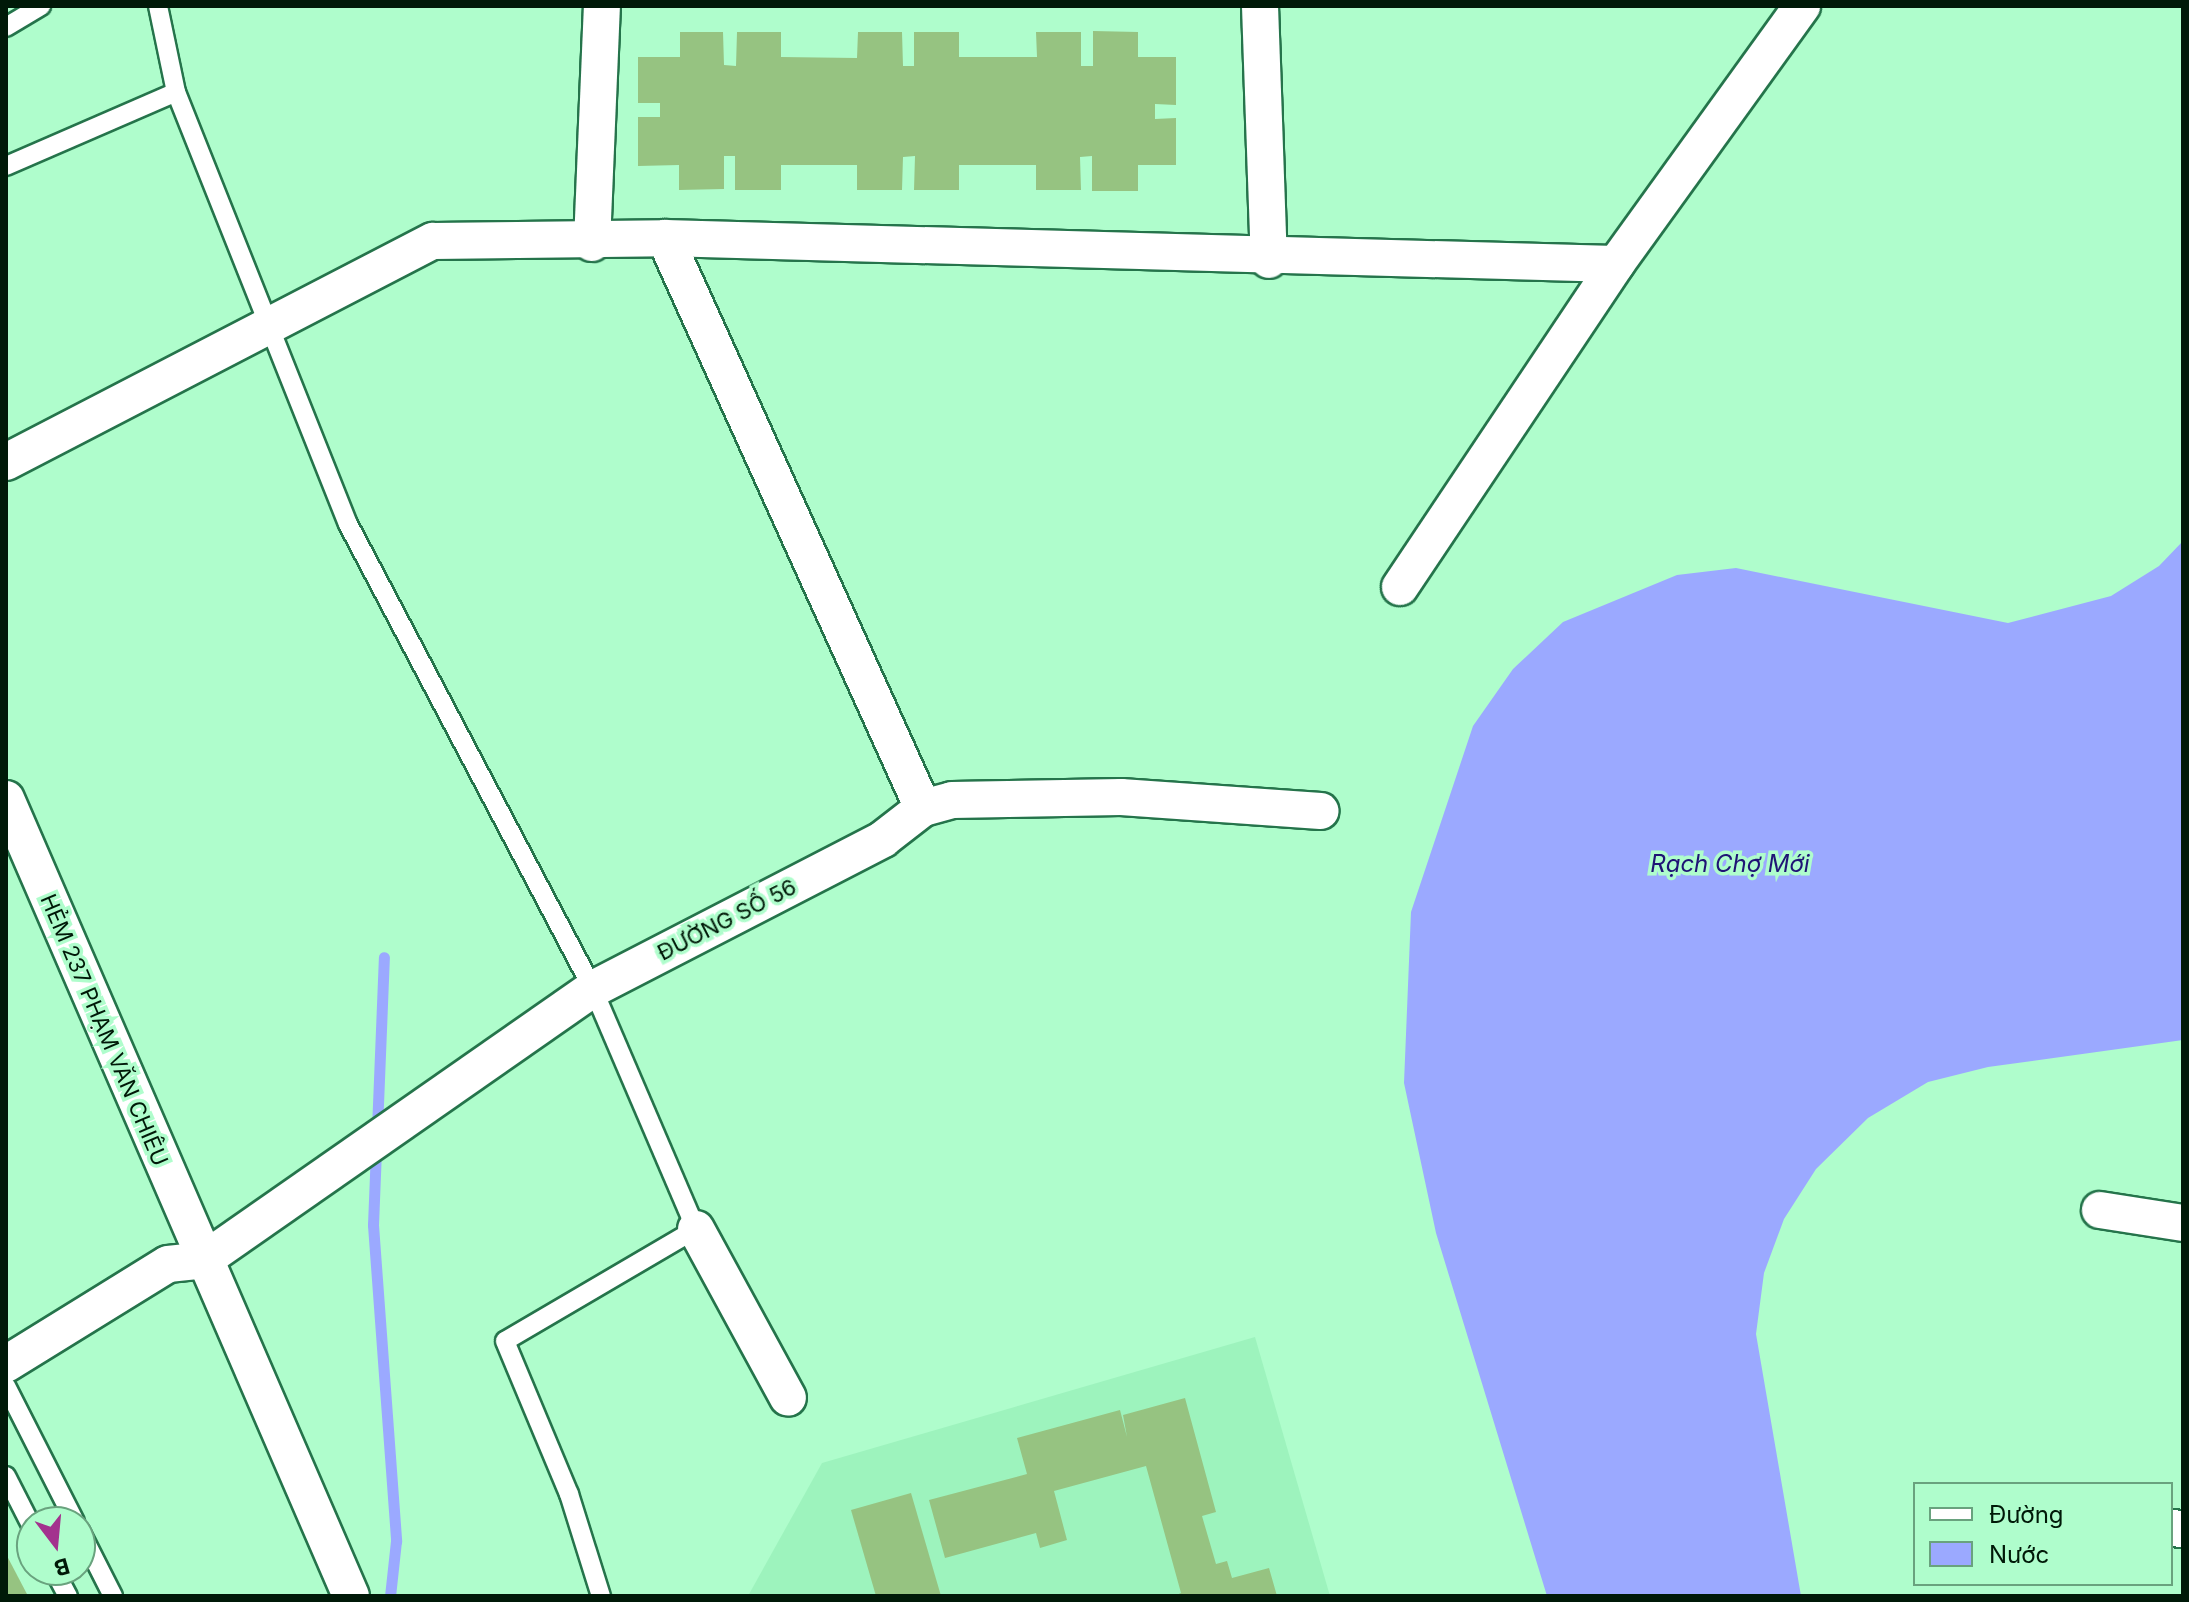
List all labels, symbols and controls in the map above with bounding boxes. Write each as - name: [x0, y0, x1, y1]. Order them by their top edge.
- water label: Rạch Chợ Mới: [1650, 850, 1810, 878]
- street label: ĐƯỜNG SỐ 56: [653, 874, 801, 966]
- street label: HẺM 237 PHẠM VĂN CHIÊU: [35, 890, 173, 1170]
- legend: [1913, 1482, 2173, 1586]
- text: Đường: [1989, 1500, 2064, 1529]
- north arrow: [16, 1506, 96, 1586]
- text: Nước: [1989, 1540, 2049, 1569]
- text: B: [51, 1553, 73, 1582]

